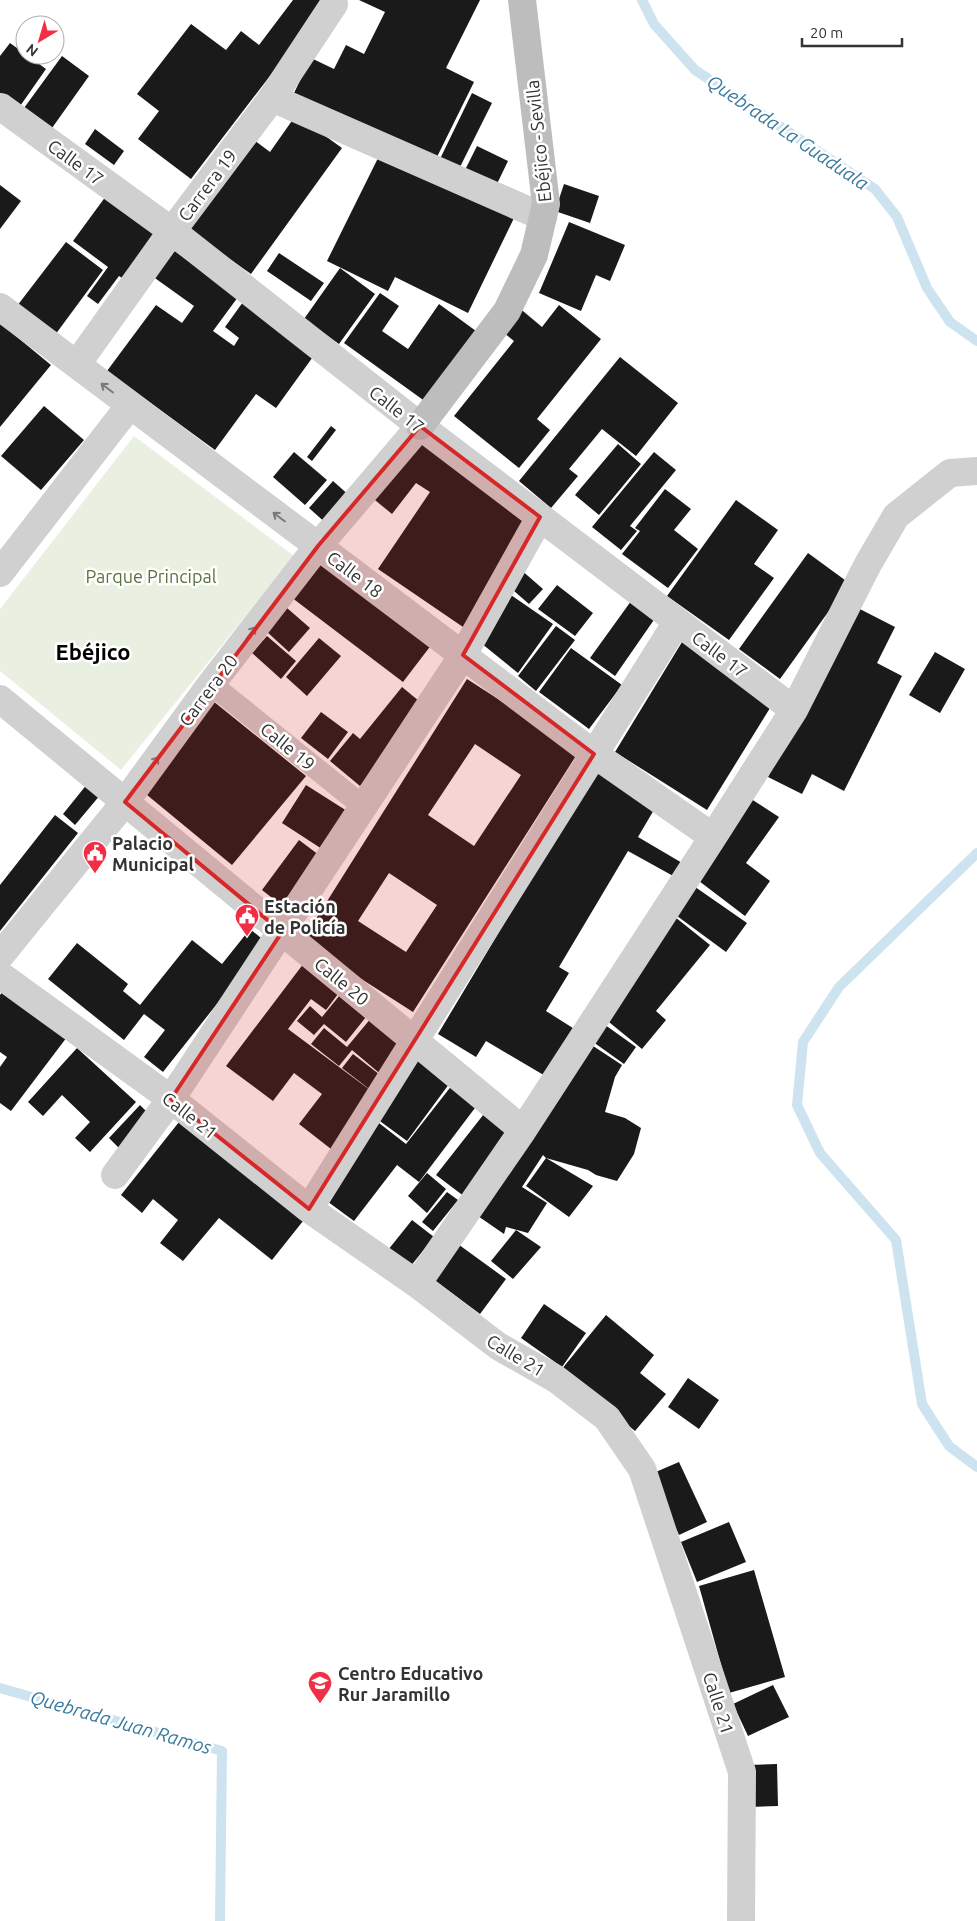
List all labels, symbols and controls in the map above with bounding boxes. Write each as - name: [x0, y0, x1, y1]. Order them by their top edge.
- north arrow: [15, 15, 65, 65]
- scale bar: [802, 15, 902, 47]
- text: 20 m: [810, 24, 843, 41]
- text: N: [23, 41, 41, 60]
- water label: Quebrada La Guaduala: [703, 70, 873, 194]
- street label: Ebéjico - Sevilla: [522, 79, 554, 203]
- street label: Calle 17: [44, 135, 108, 189]
- street label: Carrera 19: [174, 145, 240, 225]
- street label: Calle 17: [366, 381, 428, 437]
- one-way arrow: [101, 382, 114, 393]
- one-way arrow: [272, 512, 286, 522]
- street label: Calle 18: [323, 547, 387, 601]
- park label: Parque Principal: [85, 566, 217, 586]
- one-way arrow: [246, 627, 257, 640]
- street label: Calle 17: [688, 627, 752, 681]
- district label: Ebéjico: [56, 639, 130, 664]
- street label: Carrera 20: [175, 650, 241, 730]
- street label: Calle 19: [257, 718, 319, 774]
- one-way arrow: [148, 757, 159, 770]
- place label: Palacio Municipal: [112, 833, 194, 874]
- public building icon: Palacio Municipal: [82, 840, 108, 874]
- place label: Estación de Policía: [264, 896, 345, 937]
- public building icon: Estación de Policía: [234, 903, 260, 937]
- street label: Calle 20: [311, 953, 373, 1009]
- street label: Calle 21: [159, 1087, 221, 1143]
- street label: Calle 21: [483, 1330, 549, 1380]
- place label: Centro Educativo Rur Jaramillo: [338, 1663, 483, 1704]
- street label: Calle 21: [700, 1669, 738, 1737]
- school or university icon: Centro Educativo Rur Jaramillo: [307, 1670, 333, 1704]
- water label: Quebrada Juan Ramos: [28, 1686, 214, 1758]

